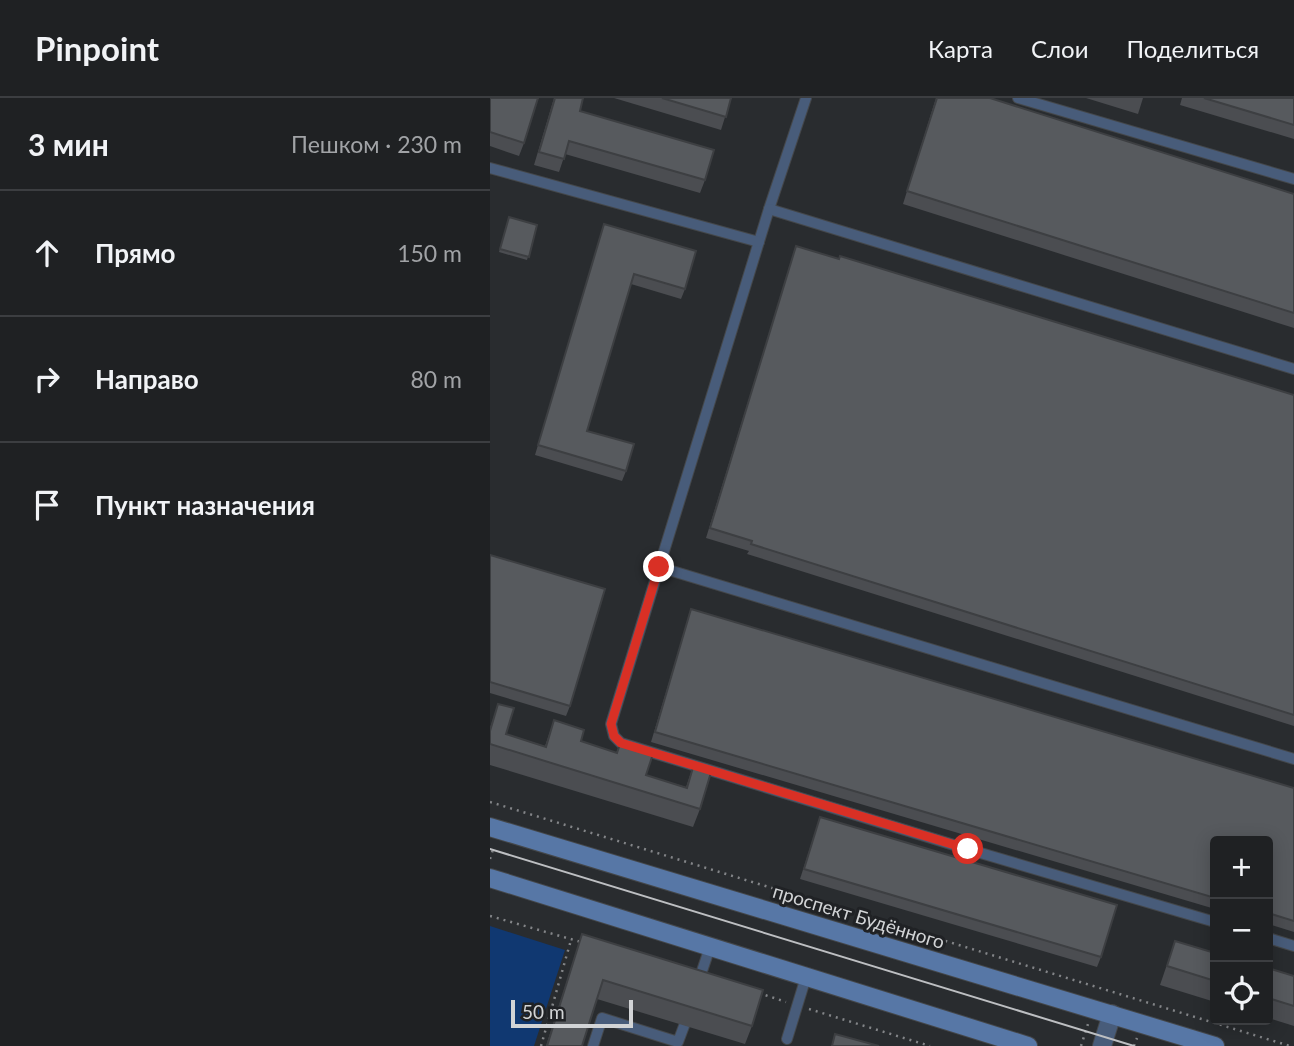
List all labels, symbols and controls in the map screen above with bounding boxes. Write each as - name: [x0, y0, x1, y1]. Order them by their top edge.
- text: Pinpoint: [35, 28, 159, 68]
- text: Карта: [928, 34, 993, 63]
- text: Слои: [1031, 34, 1088, 63]
- text: Поделиться: [1126, 34, 1259, 63]
- text: 3 мин: [28, 126, 109, 162]
- text: Пешком · 230 m: [291, 130, 462, 158]
- icon: ahead: [28, 234, 66, 272]
- text: Прямо: [95, 237, 176, 269]
- text: 150 m: [397, 239, 462, 267]
- icon: right: [28, 360, 66, 398]
- text: Направо: [95, 363, 199, 395]
- text: 80 m: [411, 365, 462, 393]
- icon: arrive: [28, 486, 66, 524]
- text: Пункт назначения: [95, 489, 315, 521]
- route end: [643, 551, 674, 582]
- route start: [952, 833, 983, 864]
- map controls: [1210, 836, 1273, 1025]
- button: +: [1210, 836, 1273, 899]
- street label: проспект Будённого: [770, 879, 948, 953]
- button: −: [1210, 899, 1273, 962]
- button: locate: [1210, 962, 1273, 1025]
- scale bar: [511, 997, 634, 1029]
- text: 50 m: [522, 1000, 565, 1023]

